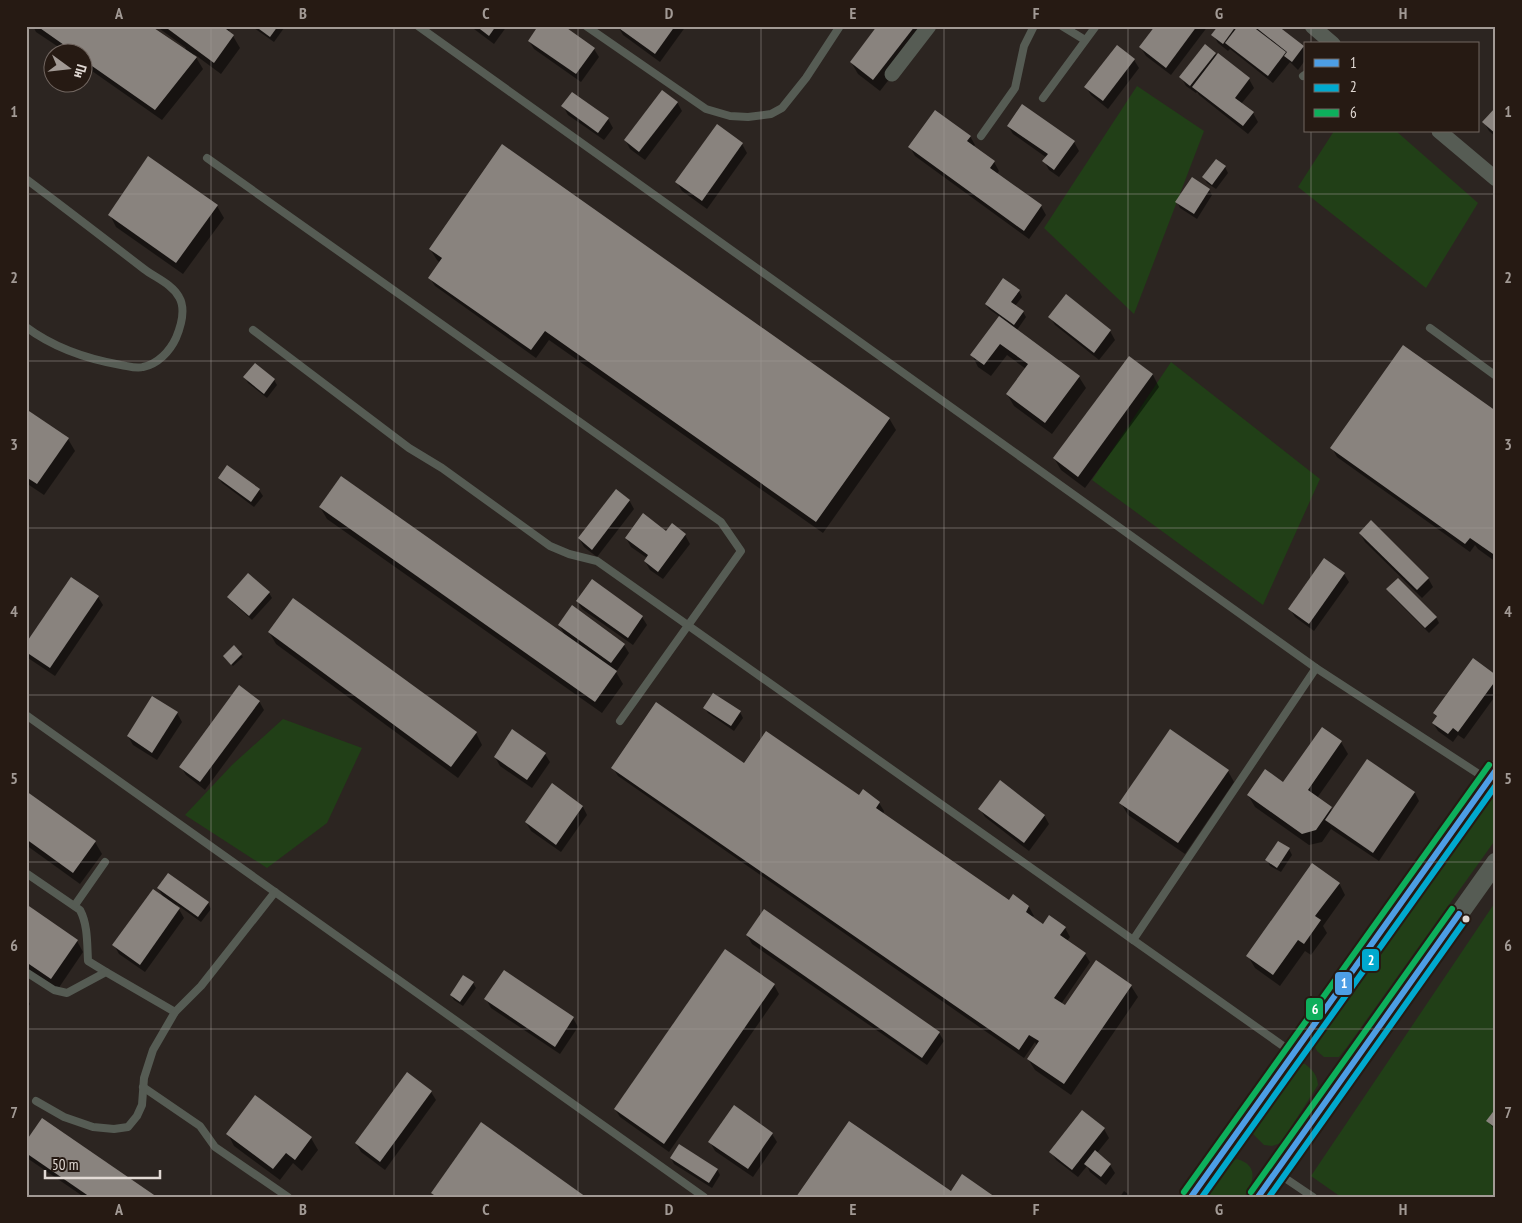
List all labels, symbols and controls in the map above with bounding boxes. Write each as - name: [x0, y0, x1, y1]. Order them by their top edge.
- text: A: [114, 3, 124, 23]
- text: B: [299, 3, 307, 23]
- text: C: [482, 3, 490, 23]
- text: D: [665, 3, 674, 23]
- text: E: [850, 3, 857, 23]
- text: F: [1033, 3, 1040, 23]
- text: G: [1215, 3, 1223, 23]
- text: H: [1399, 3, 1407, 23]
- north arrow: [42, 42, 92, 92]
- legend: [1304, 42, 1480, 132]
- text: 1: [1350, 53, 1357, 72]
- text: Пн: [70, 62, 91, 80]
- text: 2: [1350, 77, 1357, 96]
- text: 1: [10, 101, 18, 121]
- text: 1: [1504, 101, 1512, 121]
- text: 6: [1350, 103, 1357, 122]
- text: 2: [10, 267, 18, 287]
- text: 2: [1504, 267, 1512, 287]
- text: 3: [10, 434, 18, 454]
- text: 3: [1504, 434, 1512, 454]
- text: 4: [10, 601, 18, 621]
- text: 4: [1504, 601, 1512, 621]
- text: 5: [10, 768, 18, 788]
- text: 5: [1504, 768, 1512, 788]
- unlabelled marker: [1461, 914, 1471, 924]
- text: 6: [10, 935, 18, 955]
- text: 6: [1504, 935, 1512, 955]
- line badge: 2: [1361, 948, 1380, 972]
- text: 2: [1368, 951, 1374, 969]
- line badge: 1: [1334, 971, 1353, 996]
- text: 1: [1341, 974, 1347, 992]
- line badge: 6: [1305, 997, 1324, 1021]
- text: 6: [1312, 1000, 1319, 1018]
- text: 7: [10, 1102, 18, 1122]
- text: 7: [1504, 1102, 1512, 1122]
- scale bar: [45, 1148, 160, 1180]
- text: 50 m: [52, 1155, 78, 1174]
- text: A: [114, 1199, 124, 1219]
- text: B: [299, 1199, 307, 1219]
- text: C: [482, 1199, 490, 1219]
- text: D: [665, 1199, 674, 1219]
- text: E: [850, 1199, 857, 1219]
- text: F: [1033, 1199, 1040, 1219]
- text: G: [1215, 1199, 1223, 1219]
- text: H: [1399, 1199, 1407, 1219]

